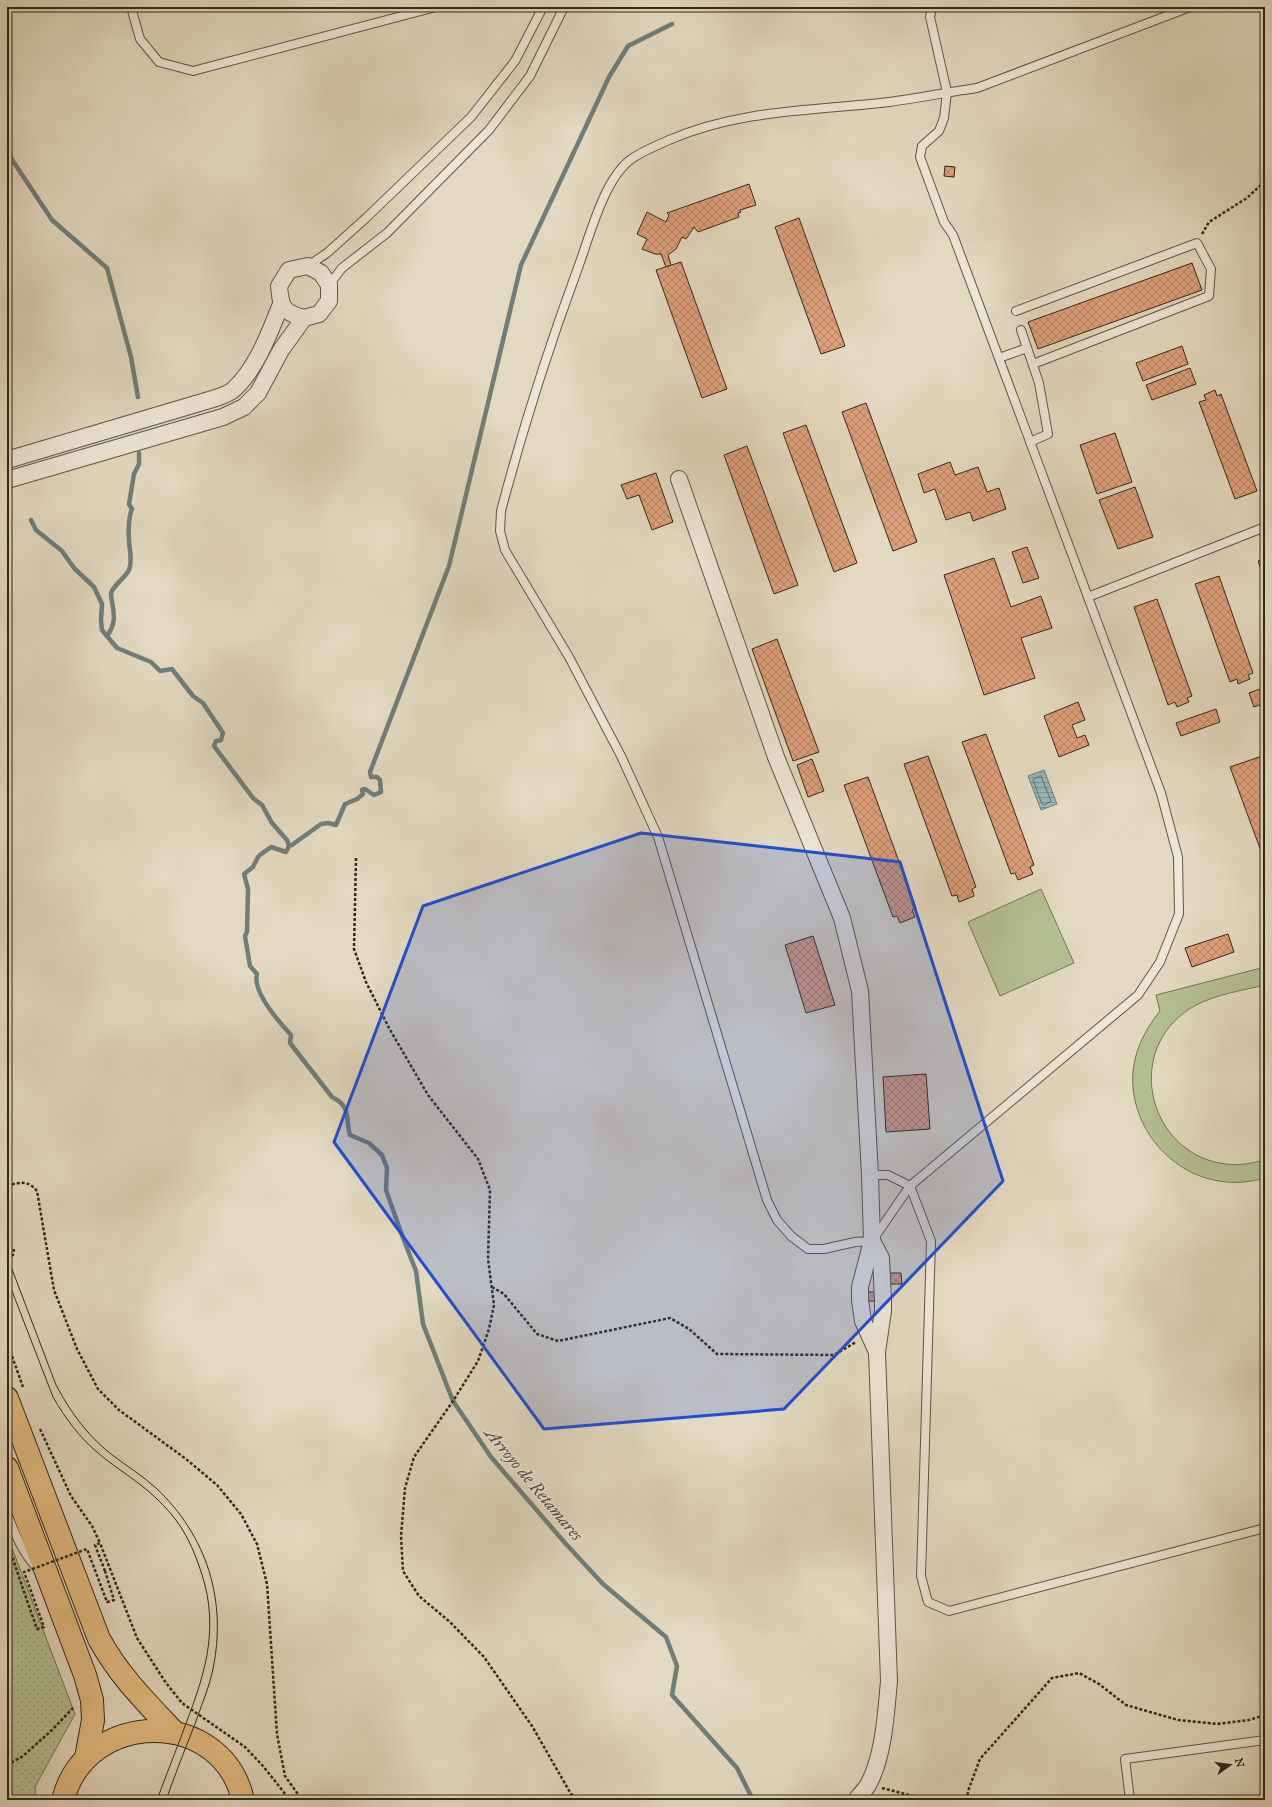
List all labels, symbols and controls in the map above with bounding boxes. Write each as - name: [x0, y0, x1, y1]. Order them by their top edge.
- water label: Arroyo de Retamares: [479, 1422, 588, 1546]
- north arrow: [1210, 1745, 1250, 1785]
- text: N: [1232, 1757, 1247, 1769]

